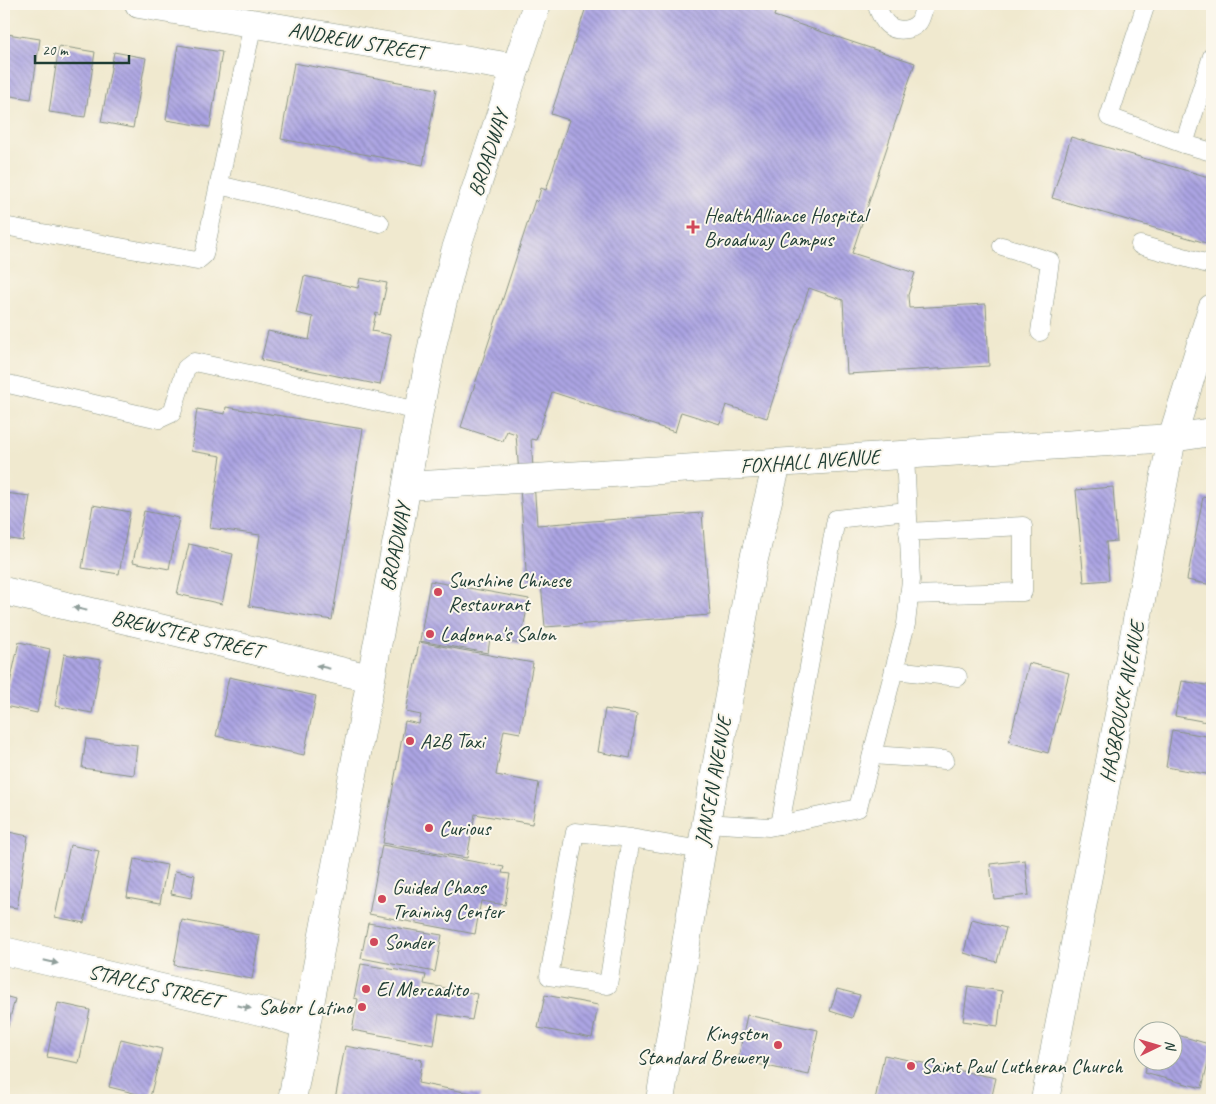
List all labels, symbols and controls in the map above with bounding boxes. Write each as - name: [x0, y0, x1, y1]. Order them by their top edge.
- street label: ANDREW STREET: [287, 16, 433, 67]
- scale bar: [35, 32, 129, 64]
- text: 20 m: [42, 41, 69, 60]
- street label: BROADWAY: [462, 103, 515, 199]
- place label: HealthAlliance Hospital Broadway Campus: [704, 202, 871, 252]
- marker: HealthAlliance Hospital Broadway Campus: [686, 220, 700, 234]
- street label: FOXHALL AVENUE: [739, 443, 883, 479]
- street label: BROADWAY: [374, 497, 417, 593]
- place label: Sunshine Chinese Restaurant: [448, 567, 572, 617]
- marker: Sunshine Chinese Restaurant: [432, 586, 444, 598]
- street label: BREWSTER STREET: [109, 604, 269, 665]
- one-way arrow: [72, 605, 87, 613]
- street label: HASBROUCK AVENUE: [1094, 617, 1151, 785]
- place label: Ladonna's Salon: [440, 621, 557, 647]
- marker: Ladonna's Salon: [424, 628, 436, 640]
- one-way arrow: [315, 663, 330, 671]
- street label: JANSEN AVENUE: [689, 712, 738, 849]
- place label: A2B Taxi: [420, 728, 487, 754]
- marker: A2B Taxi: [404, 735, 416, 747]
- place label: Curious: [439, 815, 492, 841]
- marker: Curious: [423, 822, 435, 834]
- place label: Guided Chaos Training Center: [392, 874, 506, 924]
- marker: Guided Chaos Training Center: [376, 893, 388, 905]
- place label: Sonder: [384, 929, 435, 955]
- marker: Sonder: [368, 936, 380, 948]
- one-way arrow: [44, 958, 59, 966]
- street label: STAPLES STREET: [86, 958, 229, 1015]
- place label: El Mercadito: [376, 976, 470, 1002]
- marker: El Mercadito: [360, 983, 372, 995]
- place label: Sabor Latino: [258, 994, 355, 1020]
- marker: Sabor Latino: [356, 1001, 368, 1013]
- one-way arrow: [236, 1003, 251, 1011]
- place label: Kingston Standard Brewery: [637, 1020, 770, 1070]
- north arrow: [1134, 1022, 1184, 1072]
- marker: Kingston Standard Brewery: [772, 1039, 784, 1051]
- text: N: [1162, 1040, 1180, 1052]
- place label: Saint Paul Lutheran Church: [921, 1053, 1124, 1079]
- marker: Saint Paul Lutheran Church: [905, 1060, 917, 1072]

